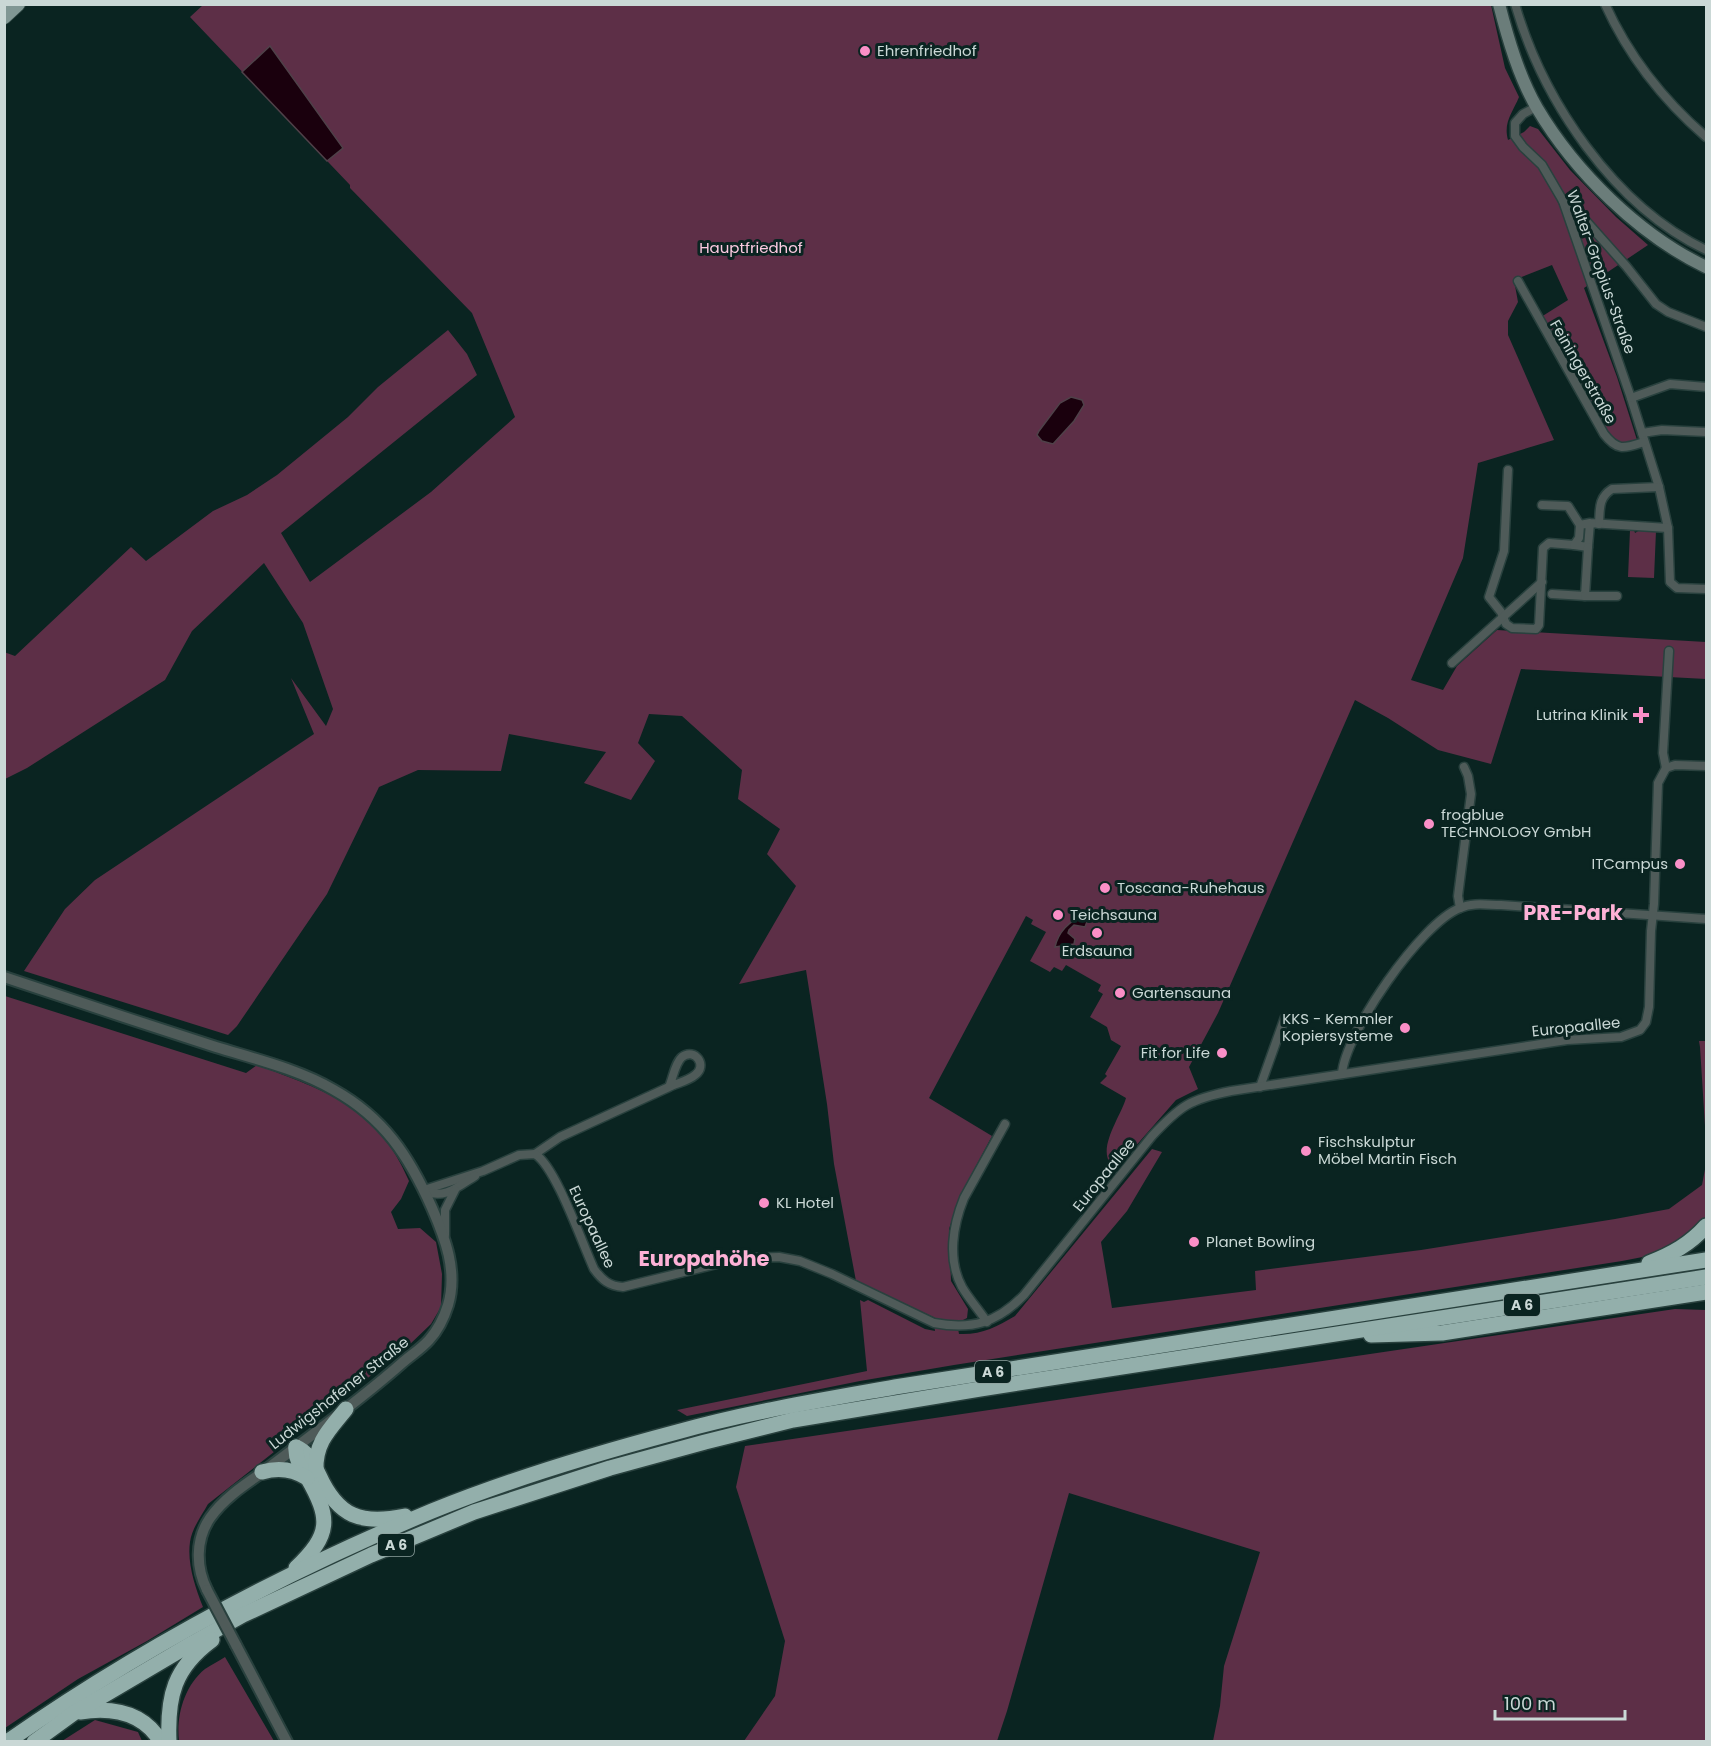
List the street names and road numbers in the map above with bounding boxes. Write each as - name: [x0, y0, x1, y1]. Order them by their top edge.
- street label: Walter-Gropius-Straße: [1562, 187, 1641, 357]
- street label: Feiningerstraße: [1545, 316, 1622, 428]
- street label: Europaallee: [1531, 1011, 1621, 1042]
- street label: Europaallee: [1067, 1134, 1140, 1216]
- street label: Europaallee: [564, 1182, 621, 1272]
- road number: A 6: [1504, 1294, 1540, 1316]
- street label: Ludwigshafener Straße: [264, 1331, 413, 1454]
- road number: A 6: [975, 1361, 1011, 1383]
- road number: A 6: [378, 1534, 414, 1556]

